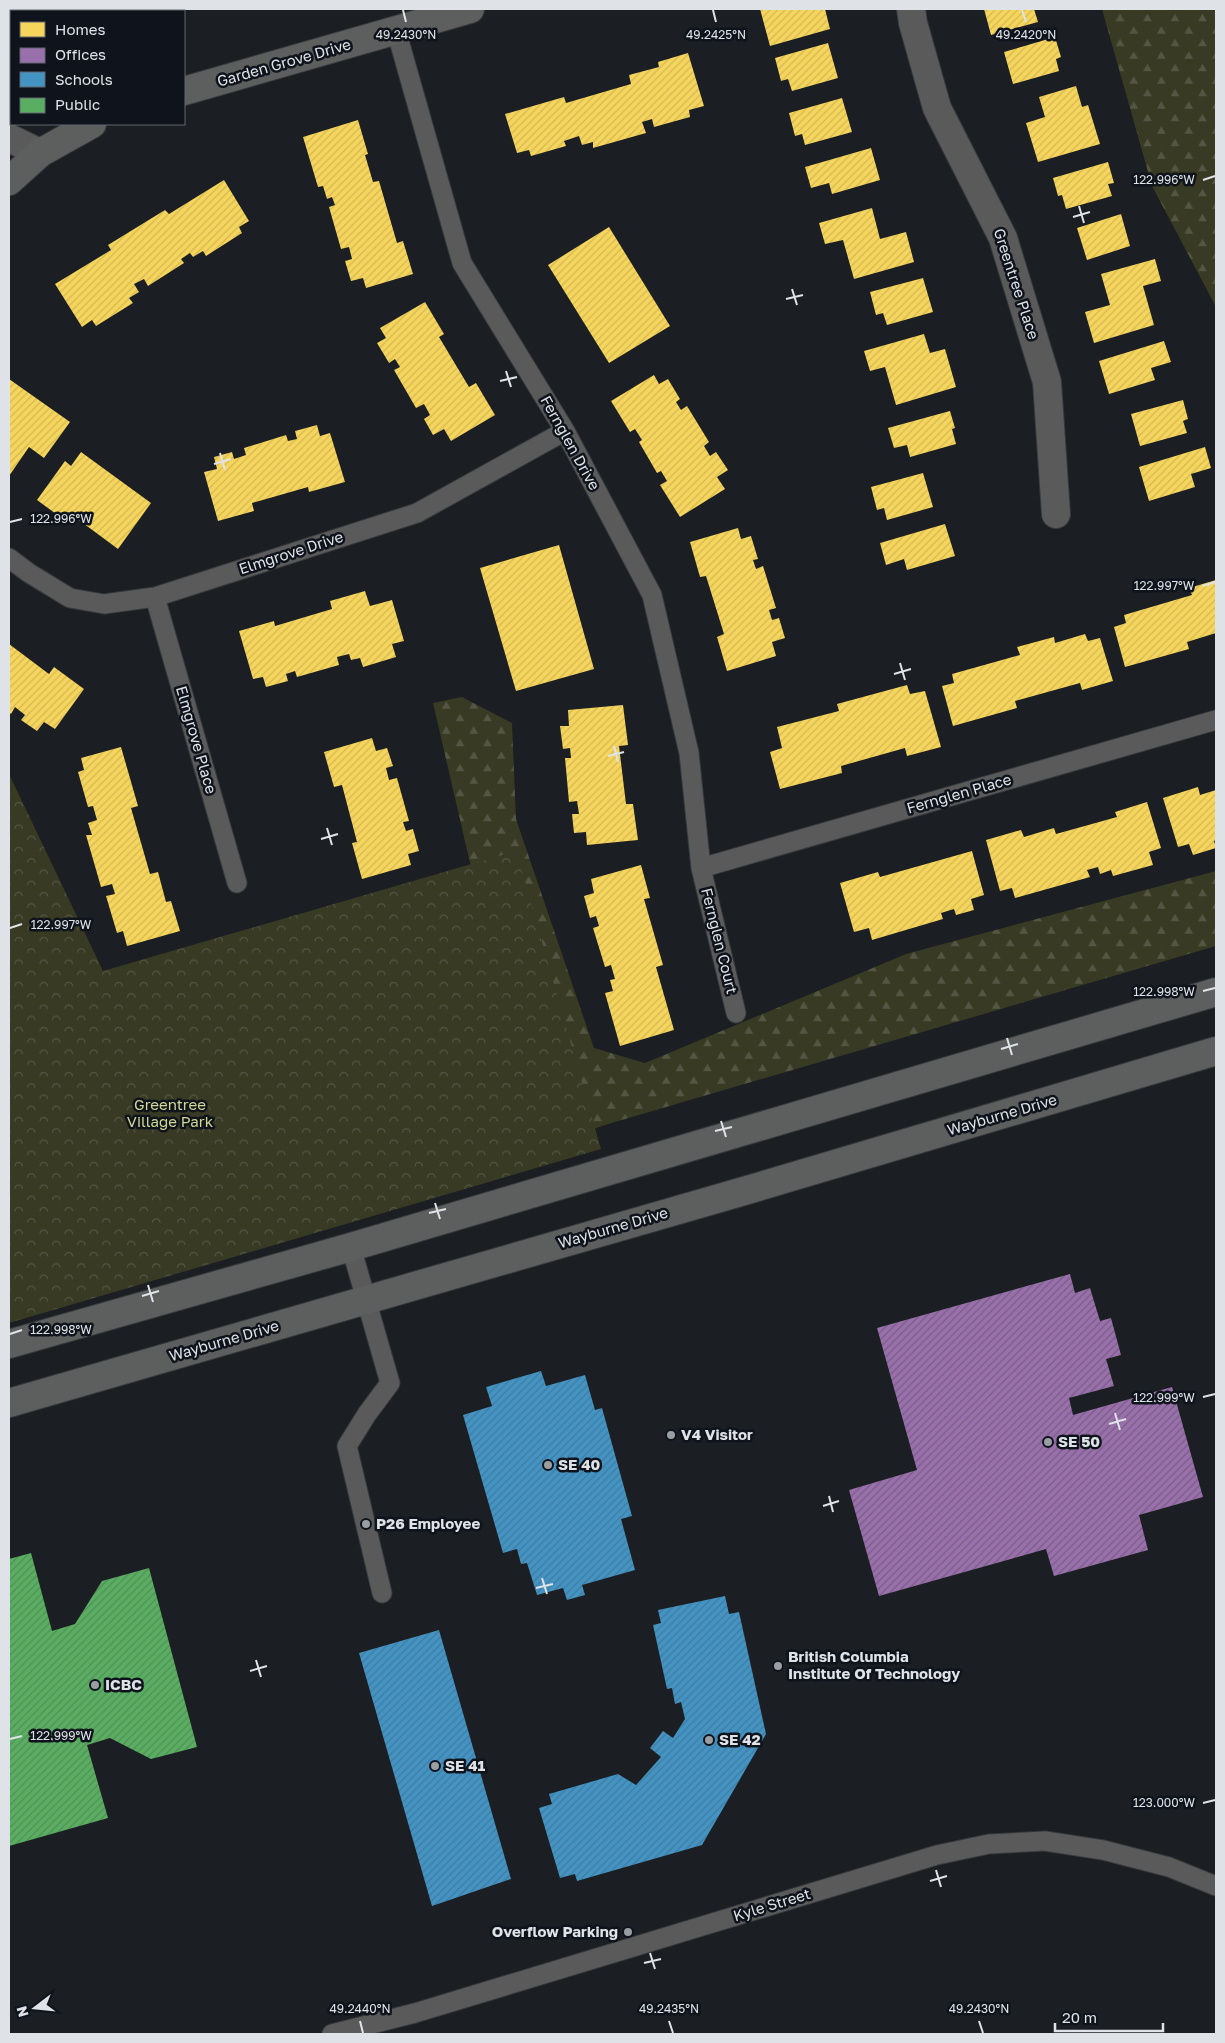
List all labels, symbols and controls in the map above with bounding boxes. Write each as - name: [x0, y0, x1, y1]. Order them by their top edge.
- legend: [10, 10, 185, 125]
- text: Homes: [55, 20, 105, 38]
- text: 49.2430°N: [376, 27, 436, 42]
- text: 49.2425°N: [686, 27, 746, 42]
- text: 49.2420°N: [996, 27, 1056, 42]
- street label: Garden Grove Drive: [215, 34, 353, 90]
- text: Offices: [55, 45, 106, 63]
- text: Schools: [55, 70, 113, 88]
- text: Public: [55, 95, 100, 113]
- text: 122.996°W: [1133, 172, 1195, 187]
- street label: Greentree Place: [991, 226, 1043, 342]
- street label: Fernglen Drive: [537, 392, 604, 493]
- text: 122.996°W: [30, 511, 92, 526]
- street label: Elmgrove Drive: [236, 527, 345, 577]
- text: 122.997°W: [1134, 578, 1195, 593]
- street label: Elmgrove Place: [173, 684, 221, 796]
- street label: Fernglen Place: [904, 769, 1013, 817]
- street label: Fernglen Court: [698, 886, 742, 996]
- text: 122.997°W: [31, 917, 92, 932]
- text: 122.998°W: [1133, 984, 1195, 999]
- street label: Wayburne Drive: [945, 1090, 1059, 1138]
- park label: Greentree Village Park: [127, 1095, 214, 1130]
- street label: Wayburne Drive: [556, 1203, 670, 1251]
- street label: Wayburne Drive: [167, 1316, 281, 1364]
- text: 122.998°W: [30, 1322, 92, 1337]
- text: 122.999°W: [1133, 1390, 1195, 1405]
- place label: V4 Visitor: [681, 1425, 753, 1443]
- marker: V4 Visitor: [665, 1429, 677, 1441]
- place label: SE 50: [1058, 1432, 1100, 1450]
- marker: SE 50: [1042, 1436, 1054, 1448]
- place label: SE 40: [558, 1455, 601, 1473]
- marker: SE 40: [542, 1459, 554, 1471]
- place label: P26 Employee: [376, 1514, 480, 1532]
- marker: P26 Employee: [360, 1518, 372, 1530]
- place label: British Columbia Institute Of Technology: [788, 1647, 960, 1682]
- marker: British Columbia Institute Of Technology: [772, 1660, 784, 1672]
- place label: ICBC: [105, 1675, 142, 1693]
- marker: ICBC: [89, 1679, 101, 1691]
- text: 122.999°W: [30, 1728, 92, 1743]
- place label: SE 42: [719, 1730, 761, 1748]
- marker: SE 42: [703, 1734, 715, 1746]
- place label: SE 41: [445, 1756, 486, 1774]
- marker: SE 41: [429, 1760, 441, 1772]
- text: 123.000°W: [1133, 1795, 1195, 1810]
- street label: Kyle Street: [731, 1884, 812, 1924]
- place label: Overflow Parking: [492, 1922, 618, 1940]
- marker: Overflow Parking: [622, 1926, 634, 1938]
- north arrow: [10, 1983, 60, 2033]
- scale bar: [1055, 2000, 1162, 2032]
- text: 49.2440°N: [329, 2001, 391, 2016]
- text: 49.2435°N: [639, 2001, 699, 2016]
- text: 49.2430°N: [949, 2001, 1009, 2016]
- text: N: [12, 2004, 32, 2019]
- text: 20 m: [1062, 2008, 1097, 2026]

